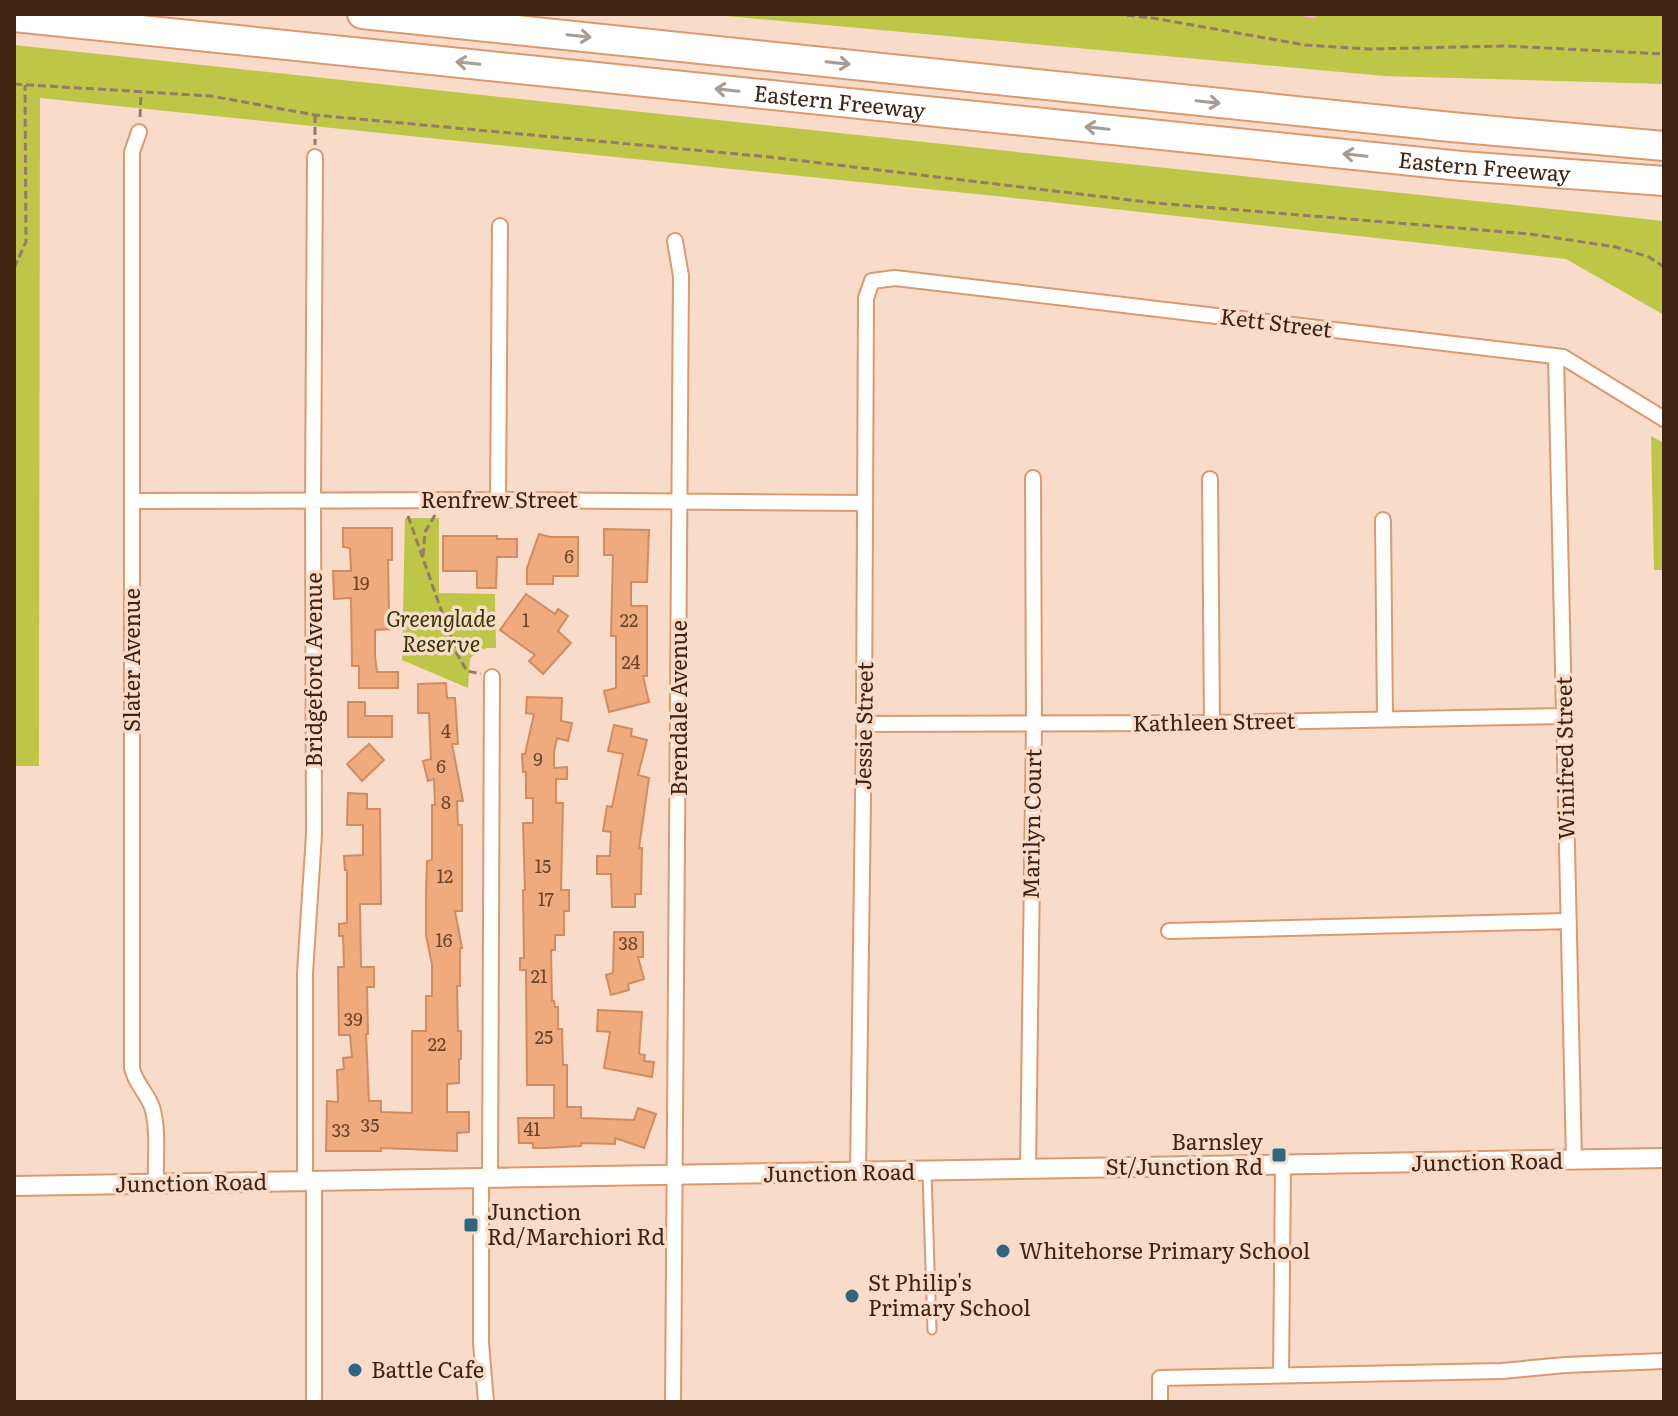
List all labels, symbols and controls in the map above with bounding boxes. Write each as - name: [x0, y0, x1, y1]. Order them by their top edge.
- one-way arrow: [565, 29, 592, 44]
- one-way arrow: [455, 56, 482, 71]
- one-way arrow: [824, 56, 851, 71]
- street label: Eastern Freeway: [752, 75, 928, 126]
- one-way arrow: [714, 82, 741, 97]
- one-way arrow: [1194, 94, 1221, 109]
- one-way arrow: [1084, 120, 1111, 135]
- street label: Eastern Freeway: [1397, 142, 1572, 189]
- one-way arrow: [1342, 147, 1369, 162]
- street label: Kett Street: [1218, 298, 1334, 345]
- street label: Renfrew Street: [420, 482, 578, 515]
- house number: 6: [564, 542, 574, 569]
- house number: 19: [353, 569, 369, 596]
- street label: Bridgeford Avenue: [296, 572, 329, 768]
- street label: Slater Avenue: [114, 588, 147, 732]
- park label: Greenglade Reserve: [386, 601, 496, 659]
- house number: 1: [522, 606, 530, 633]
- house number: 22: [620, 606, 638, 633]
- street label: Brendale Avenue: [661, 620, 694, 796]
- house number: 24: [621, 648, 641, 675]
- street label: Jessie Street: [845, 661, 880, 790]
- street label: Winifred Street: [1546, 676, 1581, 840]
- street label: Kathleen Street: [1132, 703, 1296, 738]
- house number: 4: [441, 717, 451, 744]
- house number: 9: [533, 745, 543, 772]
- street label: Marilyn Court: [1013, 748, 1048, 900]
- house number: 6: [436, 752, 446, 779]
- house number: 8: [441, 788, 451, 815]
- house number: 15: [535, 852, 551, 879]
- house number: 12: [437, 862, 453, 889]
- house number: 17: [538, 885, 554, 912]
- house number: 16: [436, 926, 453, 953]
- house number: 38: [618, 929, 638, 956]
- house number: 21: [531, 962, 547, 989]
- house number: 39: [343, 1005, 363, 1032]
- house number: 25: [535, 1023, 553, 1050]
- house number: 22: [428, 1030, 446, 1057]
- house number: 35: [361, 1111, 379, 1138]
- house number: 41: [523, 1115, 541, 1142]
- house number: 33: [332, 1116, 350, 1143]
- place label: Barnsley St/Junction Rd: [1106, 1124, 1263, 1182]
- street label: Junction Road: [1411, 1143, 1563, 1178]
- marker: Barnsley St/Junction Rd: [1270, 1146, 1288, 1164]
- street label: Junction Road: [763, 1154, 915, 1189]
- street label: Junction Road: [115, 1164, 267, 1199]
- place label: Junction Rd/Marchiori Rd: [487, 1194, 665, 1252]
- marker: Junction Rd/Marchiori Rd: [462, 1216, 480, 1234]
- place label: Whitehorse Primary School: [1019, 1233, 1310, 1266]
- marker: Whitehorse Primary School: [994, 1242, 1012, 1260]
- place label: St Philip's Primary School: [868, 1265, 1031, 1323]
- marker: St Philip's Primary School: [843, 1287, 861, 1305]
- place label: Battle Cafe: [371, 1352, 484, 1385]
- marker: Battle Cafe: [346, 1361, 364, 1379]

